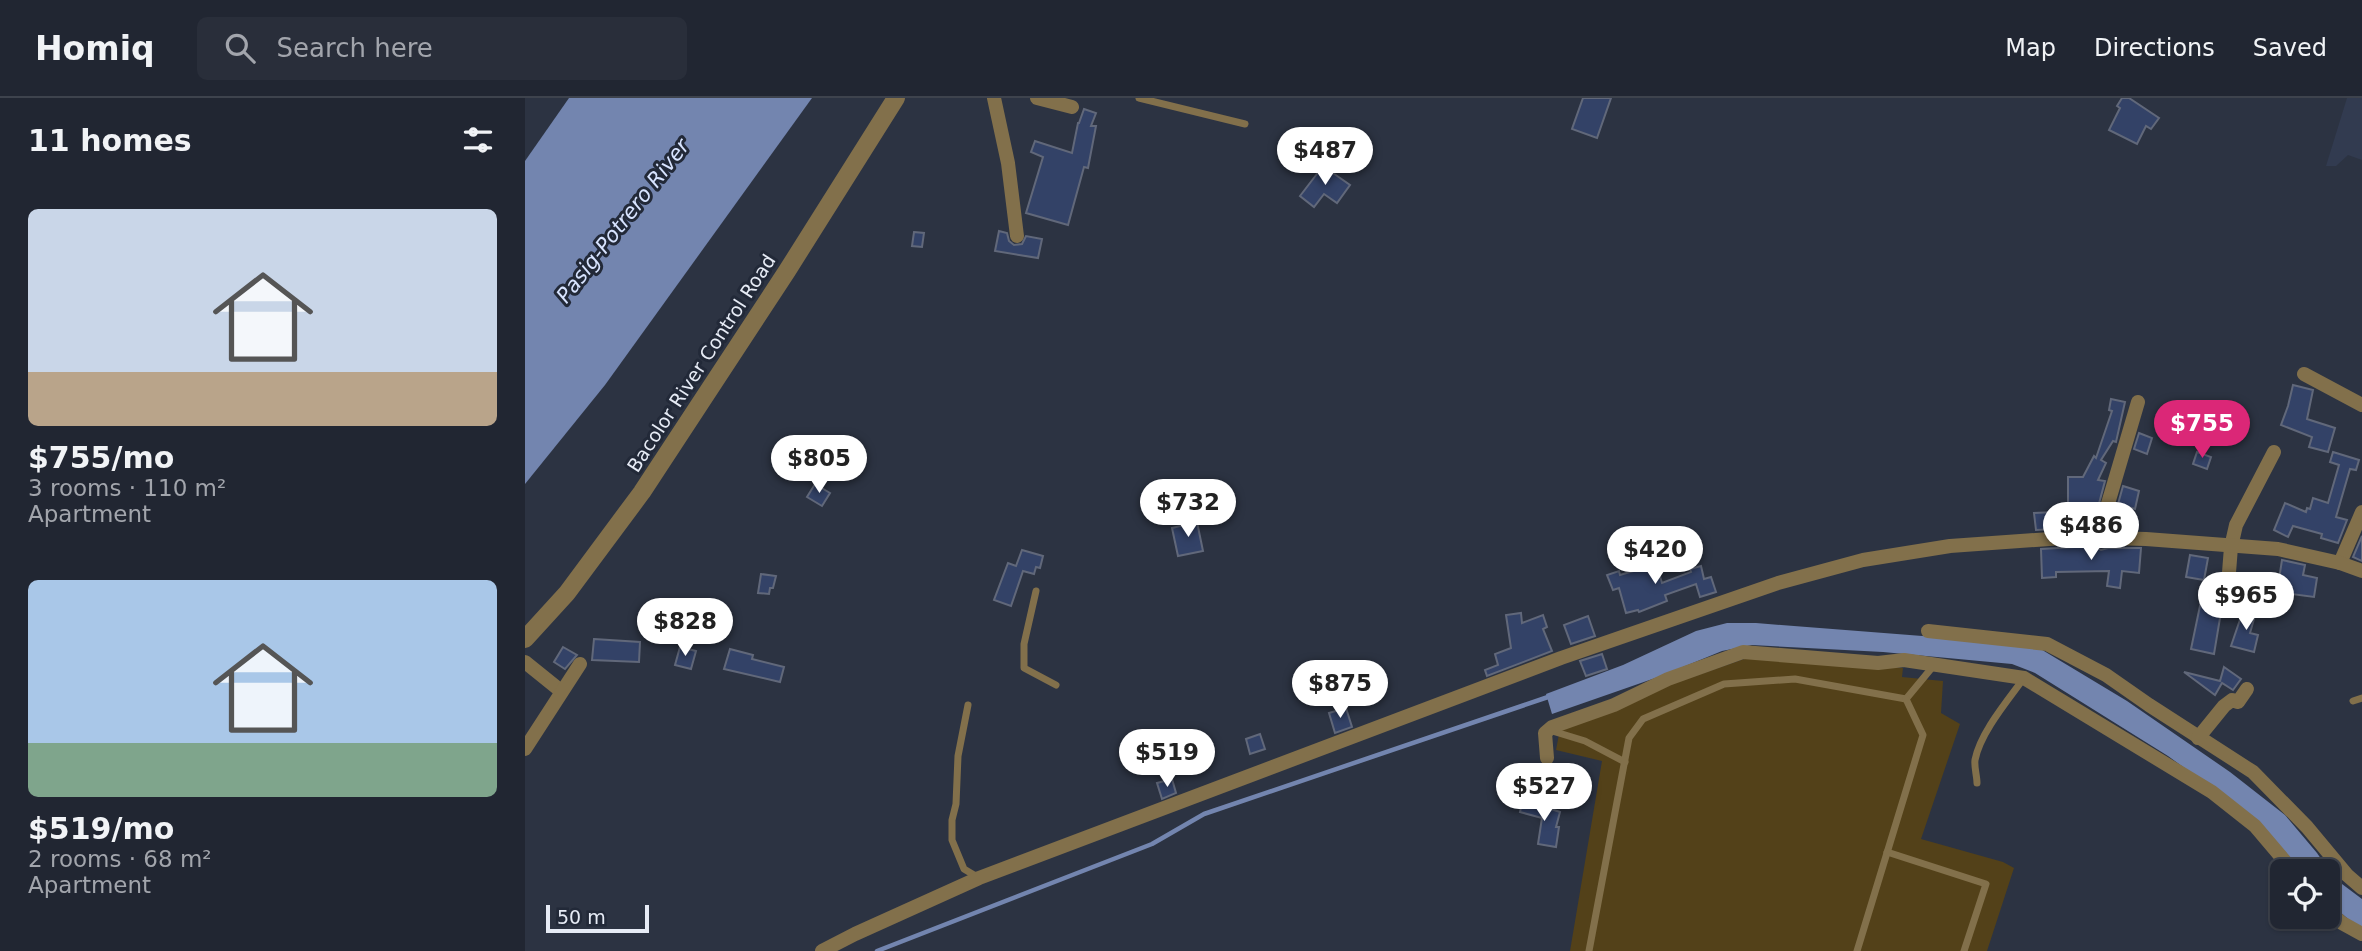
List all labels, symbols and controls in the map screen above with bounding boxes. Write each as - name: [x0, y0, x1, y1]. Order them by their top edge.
- search box: [197, 17, 687, 80]
- text: Homiq: [35, 29, 155, 68]
- icon: search: [221, 29, 259, 67]
- text: Search here: [277, 33, 433, 63]
- text: Map: [2005, 34, 2056, 62]
- text: Directions: [2094, 34, 2215, 62]
- text: Saved: [2253, 34, 2327, 62]
- icon: filters: [459, 121, 497, 159]
- text: 11 homes: [28, 123, 192, 158]
- pin: $487: [1284, 127, 1366, 187]
- water label: Pasig-Potrero River: [552, 133, 695, 308]
- text: $487: [1293, 137, 1357, 163]
- street label: Bacolor River Control Road: [622, 250, 780, 476]
- icon: home: [200, 254, 326, 380]
- pin: $755: [2161, 400, 2243, 460]
- text: $755: [2170, 410, 2234, 436]
- pin: $805: [778, 436, 860, 495]
- text: $755/mo: [28, 440, 174, 475]
- text: $805: [787, 445, 851, 471]
- text: 3 rooms · 110 m²: [28, 475, 226, 501]
- pin: $732: [1147, 480, 1229, 539]
- text: $732: [1156, 489, 1220, 515]
- text: Apartment: [28, 501, 151, 527]
- pin: $486: [2050, 503, 2132, 562]
- text: $486: [2059, 512, 2123, 538]
- pin: $420: [1614, 526, 1696, 586]
- text: $420: [1623, 536, 1687, 562]
- pin: $965: [2205, 573, 2287, 632]
- text: $965: [2214, 582, 2278, 608]
- pin: $828: [644, 598, 726, 658]
- text: $828: [653, 608, 717, 634]
- icon: home: [200, 625, 326, 751]
- pin: $875: [1299, 660, 1381, 720]
- text: $875: [1308, 670, 1372, 696]
- pin: $519: [1126, 730, 1208, 789]
- text: $519: [1135, 739, 1199, 765]
- pin: $527: [1503, 764, 1585, 823]
- text: $527: [1512, 773, 1576, 799]
- text: $519/mo: [28, 811, 174, 846]
- text: 2 rooms · 68 m²: [28, 846, 212, 872]
- map controls: [2270, 859, 2340, 929]
- button: locate: [2270, 859, 2340, 929]
- text: Apartment: [28, 872, 151, 898]
- scale bar: [546, 902, 649, 934]
- text: 50 m: [557, 906, 606, 928]

